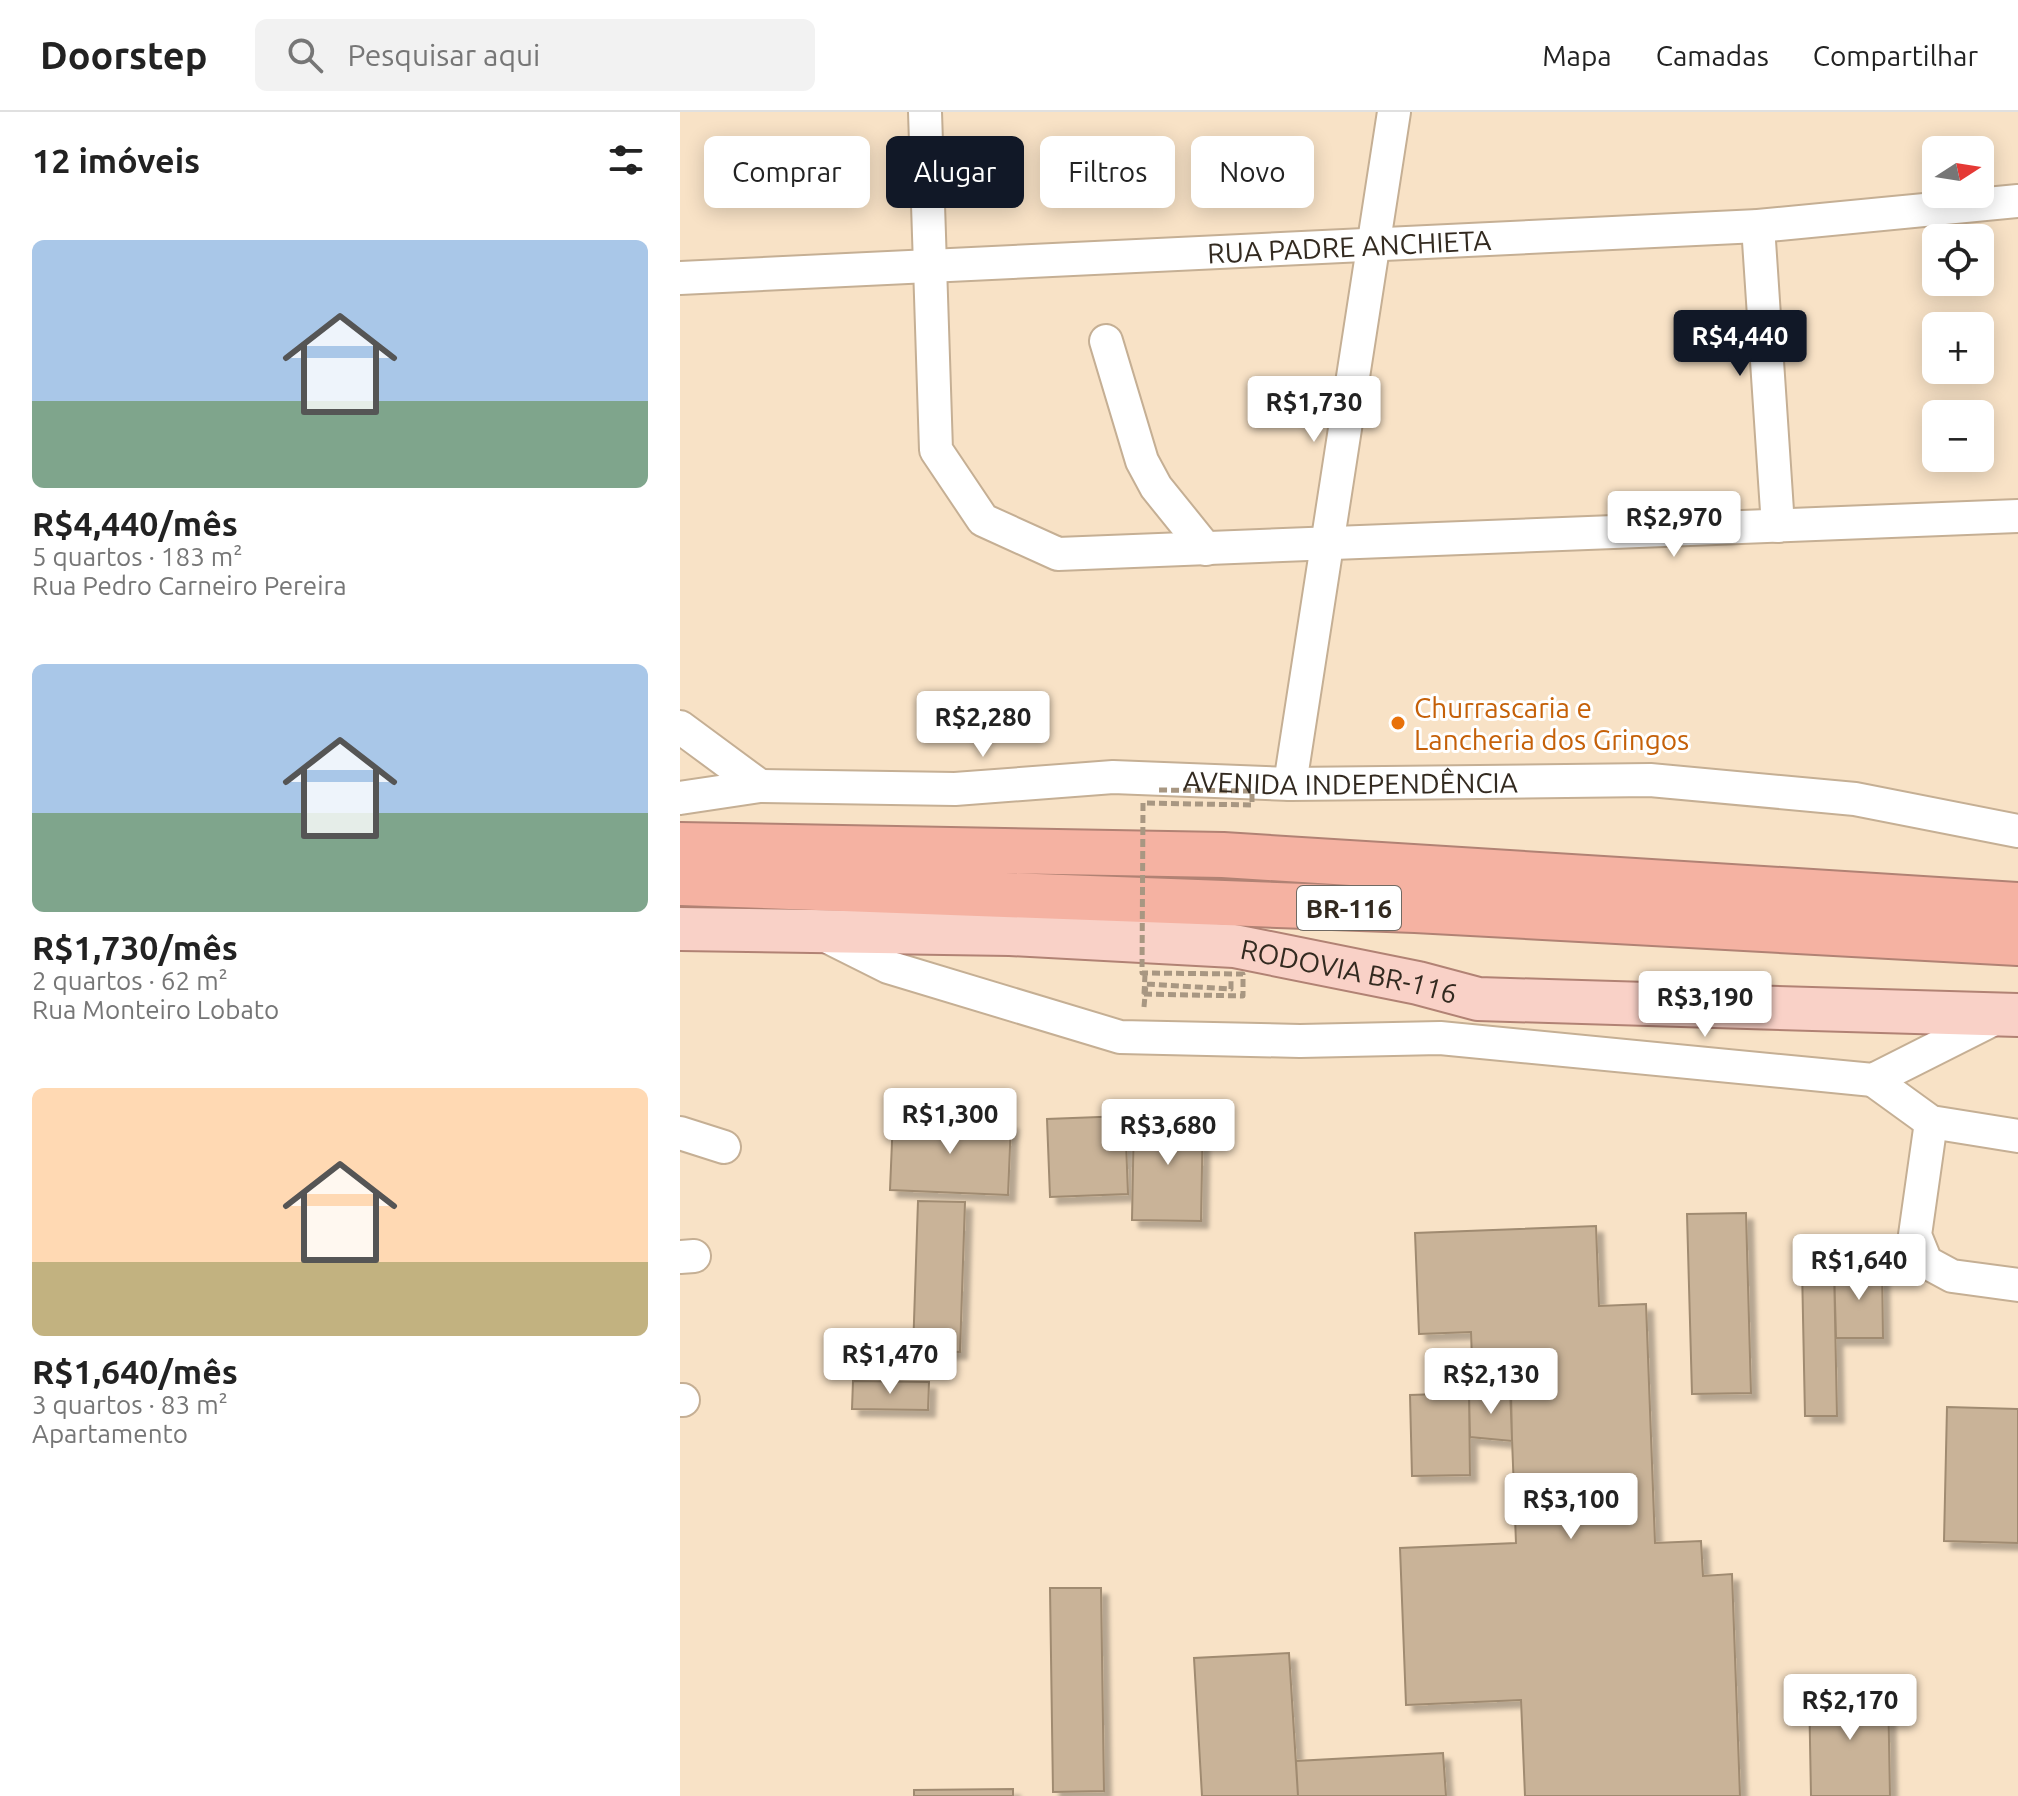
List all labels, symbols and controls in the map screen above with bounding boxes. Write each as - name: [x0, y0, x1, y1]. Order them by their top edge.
- search box: [255, 19, 815, 91]
- icon: search: [283, 33, 327, 77]
- text: Doorstep: [40, 34, 207, 76]
- text: Pesquisar aqui: [347, 38, 540, 72]
- text: Mapa: [1542, 40, 1612, 71]
- text: Camadas: [1656, 40, 1769, 71]
- text: Compartilhar: [1813, 40, 1978, 71]
- chip: Comprar: [704, 136, 870, 208]
- chip: Alugar: [886, 136, 1024, 208]
- chip: Filtros: [1040, 136, 1175, 208]
- chip: Novo: [1191, 136, 1314, 208]
- north arrow: [1922, 136, 1994, 208]
- map controls: [1922, 136, 1994, 472]
- icon: filters: [604, 138, 648, 182]
- text: 12 imóveis: [32, 141, 200, 179]
- street label: RUA PADRE ANCHIETA: [1206, 223, 1492, 268]
- button: locate: [1922, 224, 1994, 296]
- icon: home: [268, 292, 412, 436]
- pin: R$4,440: [1666, 310, 1814, 378]
- button: +: [1922, 312, 1994, 384]
- text: R$4,440: [1692, 321, 1788, 350]
- pin: R$1,730: [1240, 376, 1388, 444]
- text: R$1,730: [1266, 387, 1362, 416]
- button: −: [1922, 400, 1994, 472]
- pin: R$2,970: [1600, 491, 1748, 559]
- text: R$2,970: [1626, 502, 1722, 531]
- text: R$4,440/mês: [32, 504, 238, 542]
- text: 5 quartos · 183 m²: [32, 542, 243, 571]
- text: Rua Pedro Carneiro Pereira: [32, 571, 347, 600]
- pin: R$2,280: [909, 691, 1057, 759]
- place label: Churrascaria e Lancheria dos Gringos: [1414, 692, 1689, 755]
- text: R$2,280: [935, 702, 1031, 731]
- marker: Churrascaria e Lancheria dos Gringos: [1389, 714, 1407, 732]
- icon: home: [268, 716, 412, 860]
- street label: AVENIDA INDEPENDÊNCIA: [1183, 764, 1518, 800]
- road number: BR-116: [1297, 886, 1401, 930]
- text: R$1,730/mês: [32, 928, 238, 966]
- street label: RODOVIA BR-116: [1238, 932, 1461, 1008]
- text: 2 quartos · 62 m²: [32, 966, 228, 995]
- pin: R$3,190: [1631, 971, 1779, 1039]
- text: R$3,190: [1657, 982, 1753, 1011]
- text: Rua Monteiro Lobato: [32, 995, 279, 1024]
- pin: R$1,300: [876, 1088, 1024, 1156]
- text: R$1,300: [902, 1099, 998, 1128]
- pin: R$3,680: [1094, 1099, 1242, 1167]
- text: R$3,680: [1120, 1110, 1216, 1139]
- icon: home: [268, 1140, 412, 1284]
- pin: R$1,640: [1785, 1234, 1933, 1302]
- text: R$1,640: [1811, 1245, 1907, 1274]
- pin: R$1,470: [816, 1328, 964, 1396]
- text: R$1,470: [842, 1339, 938, 1368]
- pin: R$2,130: [1417, 1348, 1565, 1416]
- text: R$1,640/mês: [32, 1352, 238, 1390]
- text: R$2,130: [1443, 1359, 1539, 1388]
- text: 3 quartos · 83 m²: [32, 1390, 228, 1419]
- text: Apartamento: [32, 1419, 188, 1448]
- pin: R$3,100: [1497, 1473, 1645, 1541]
- text: R$3,100: [1523, 1484, 1619, 1513]
- pin: R$2,170: [1776, 1674, 1924, 1742]
- text: R$2,170: [1802, 1685, 1898, 1714]

